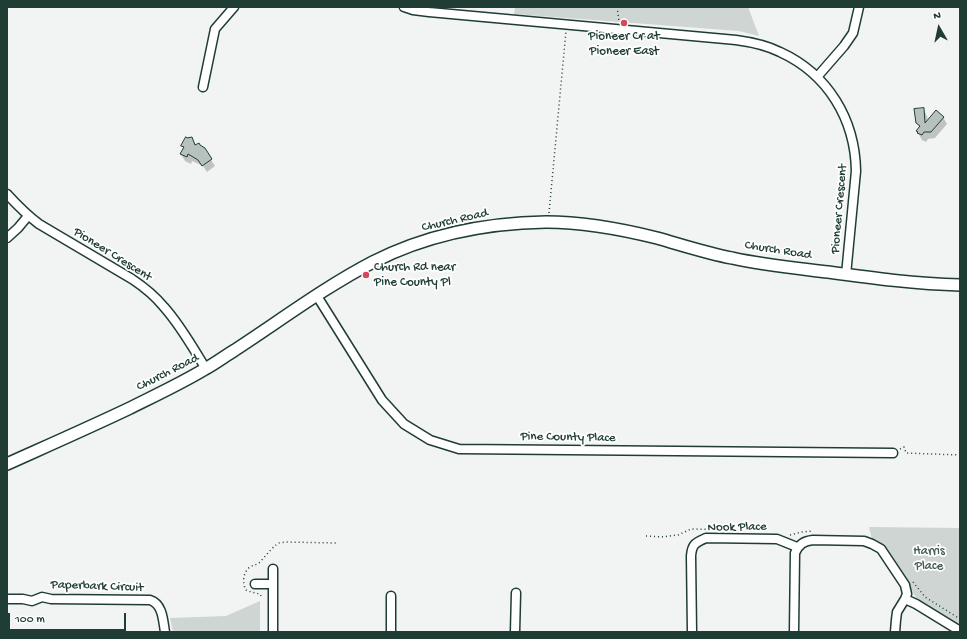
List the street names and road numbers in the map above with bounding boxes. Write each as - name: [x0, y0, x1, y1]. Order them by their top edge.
- street label: Pioneer Crescent: [828, 164, 852, 254]
- street label: Church Road: [420, 206, 490, 236]
- street label: Pioneer Crescent: [70, 225, 154, 285]
- street label: Church Road: [743, 238, 813, 264]
- street label: Church Road: [134, 351, 202, 395]
- street label: Pine County Place: [520, 429, 616, 447]
- street label: Nook Place: [707, 520, 767, 536]
- street label: Paperbark Circuit: [50, 578, 144, 596]

